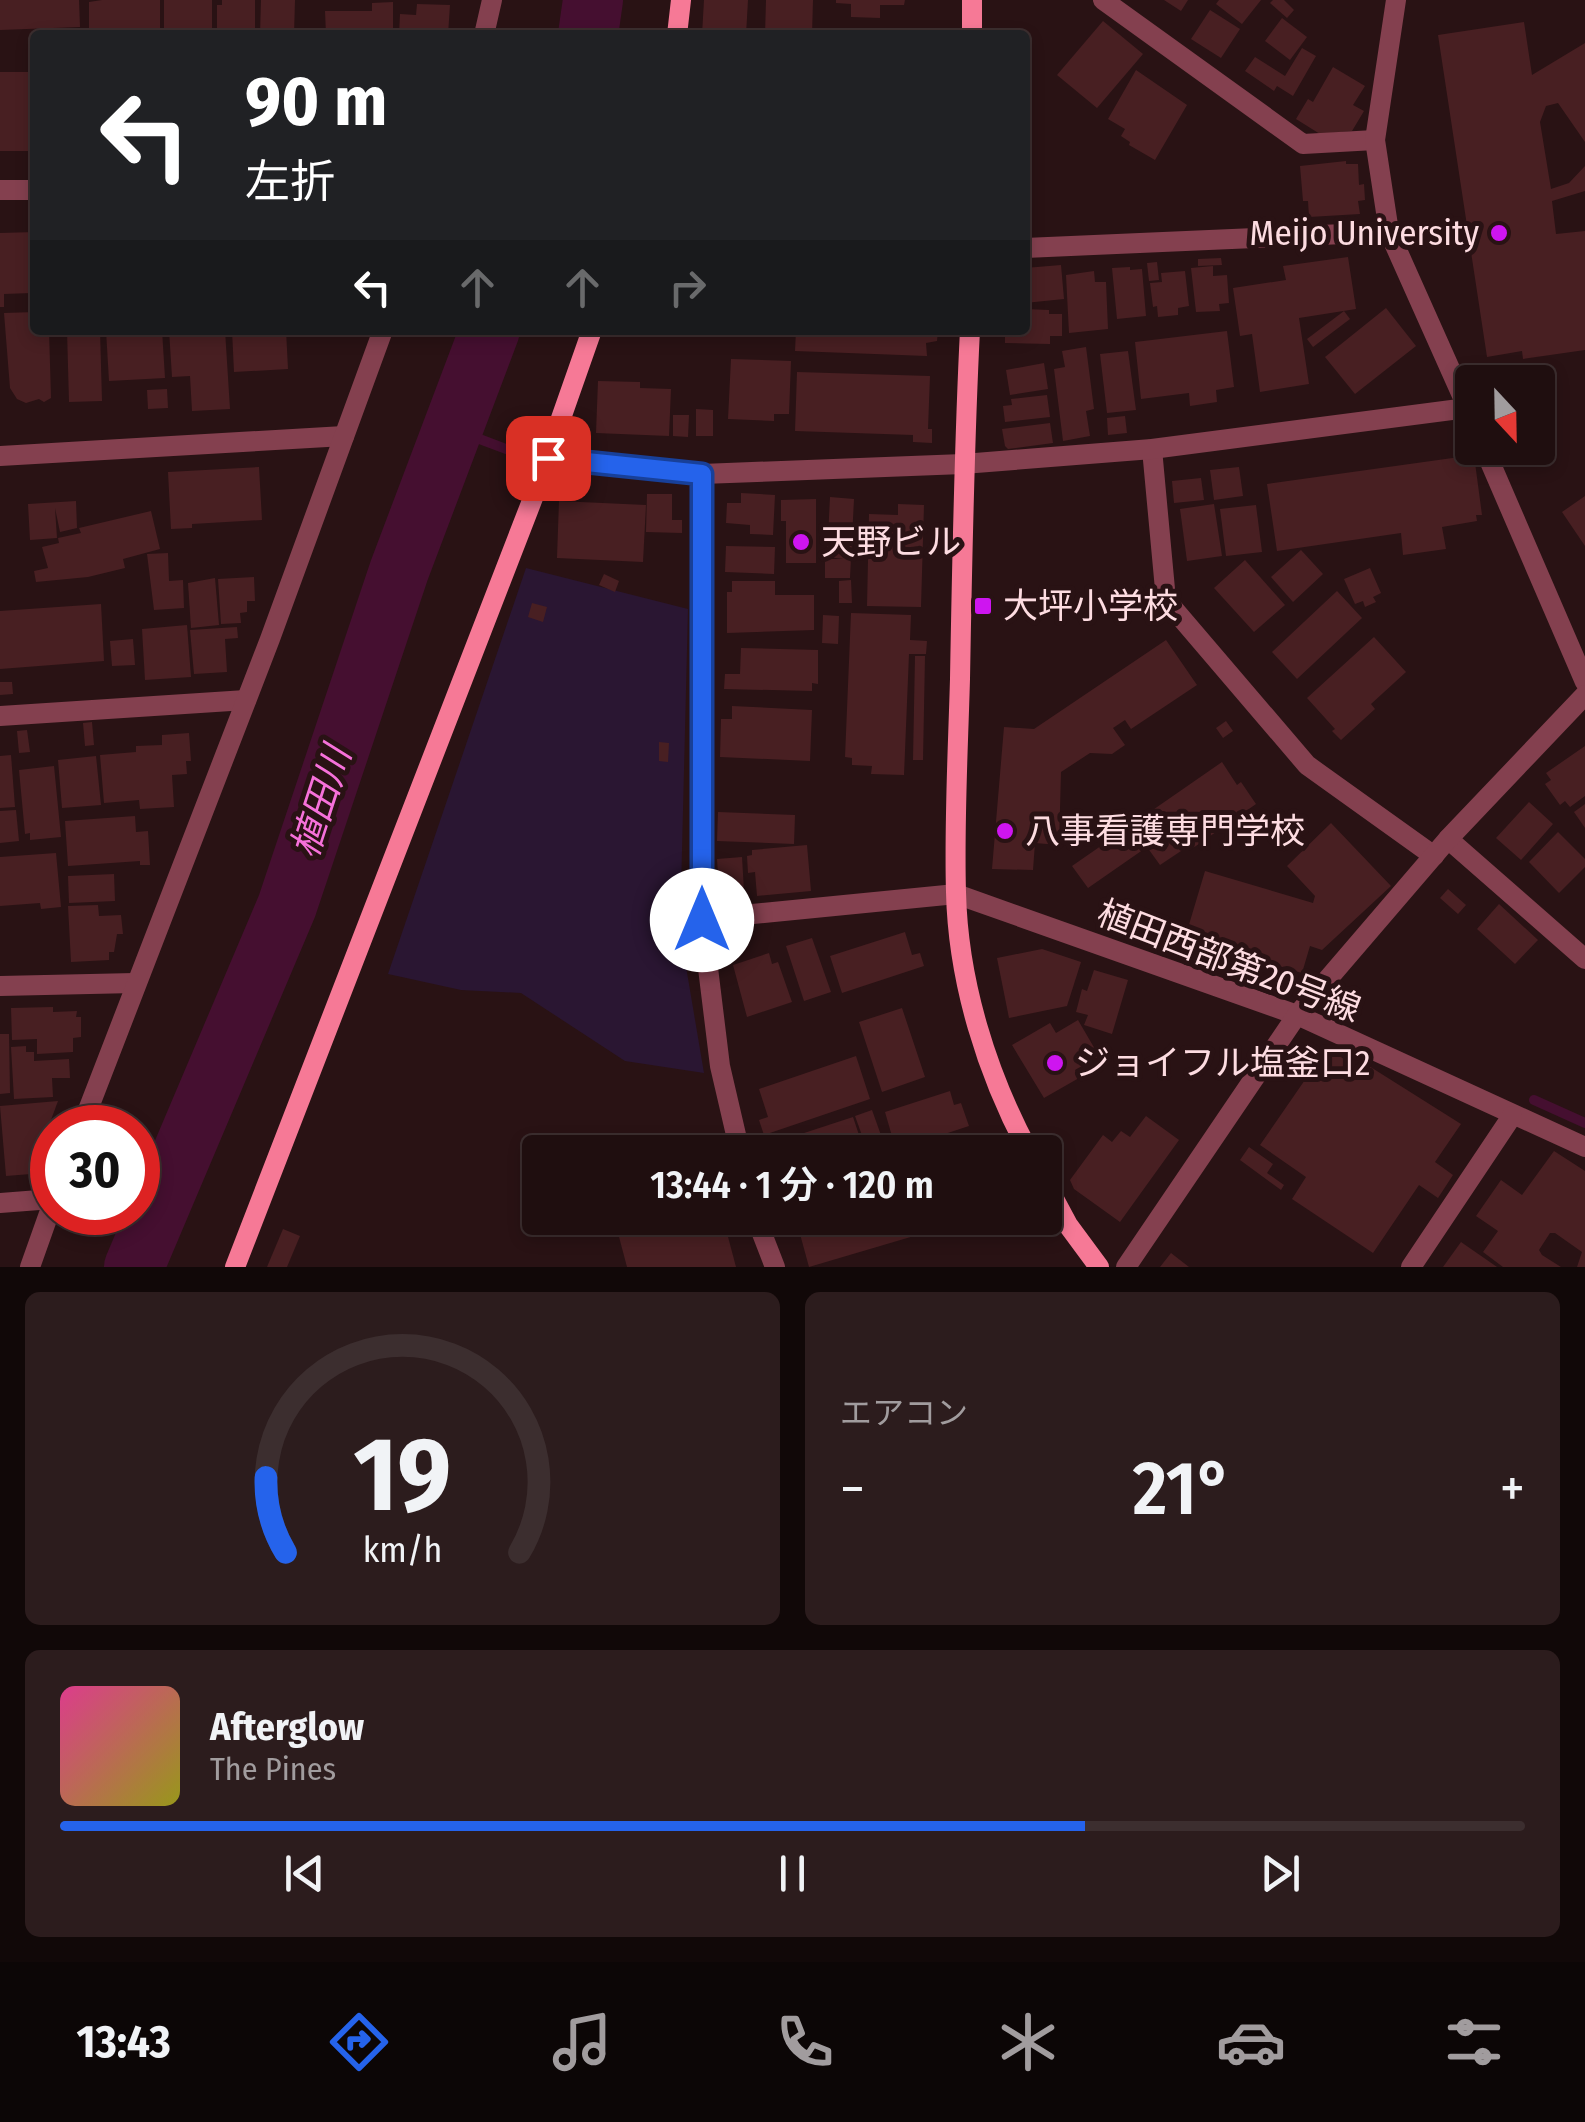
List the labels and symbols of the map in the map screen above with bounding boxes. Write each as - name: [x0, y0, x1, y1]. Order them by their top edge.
- place label: Meijo University: [1250, 212, 1479, 254]
- marker: Meijo University: [1488, 222, 1510, 244]
- north arrow: [1455, 365, 1555, 465]
- pin: [506, 416, 591, 501]
- place label: 天野ビル: [821, 521, 961, 563]
- marker: 天野ビル: [790, 531, 812, 553]
- place label: 大坪小学校: [1003, 585, 1178, 627]
- marker: 大坪小学校: [972, 595, 994, 617]
- water label: 植田川: [282, 737, 362, 863]
- place label: 八事看護専門学校: [1025, 810, 1305, 852]
- marker: 八事看護専門学校: [994, 820, 1016, 842]
- position arrow: [650, 868, 754, 972]
- street label: 植田西部第20号線: [1091, 891, 1367, 1031]
- place label: ジョイフル塩釜口2: [1075, 1042, 1370, 1084]
- marker: ジョイフル塩釜口2: [1044, 1052, 1066, 1074]
- speed limit sign: 30: [30, 1105, 160, 1235]

